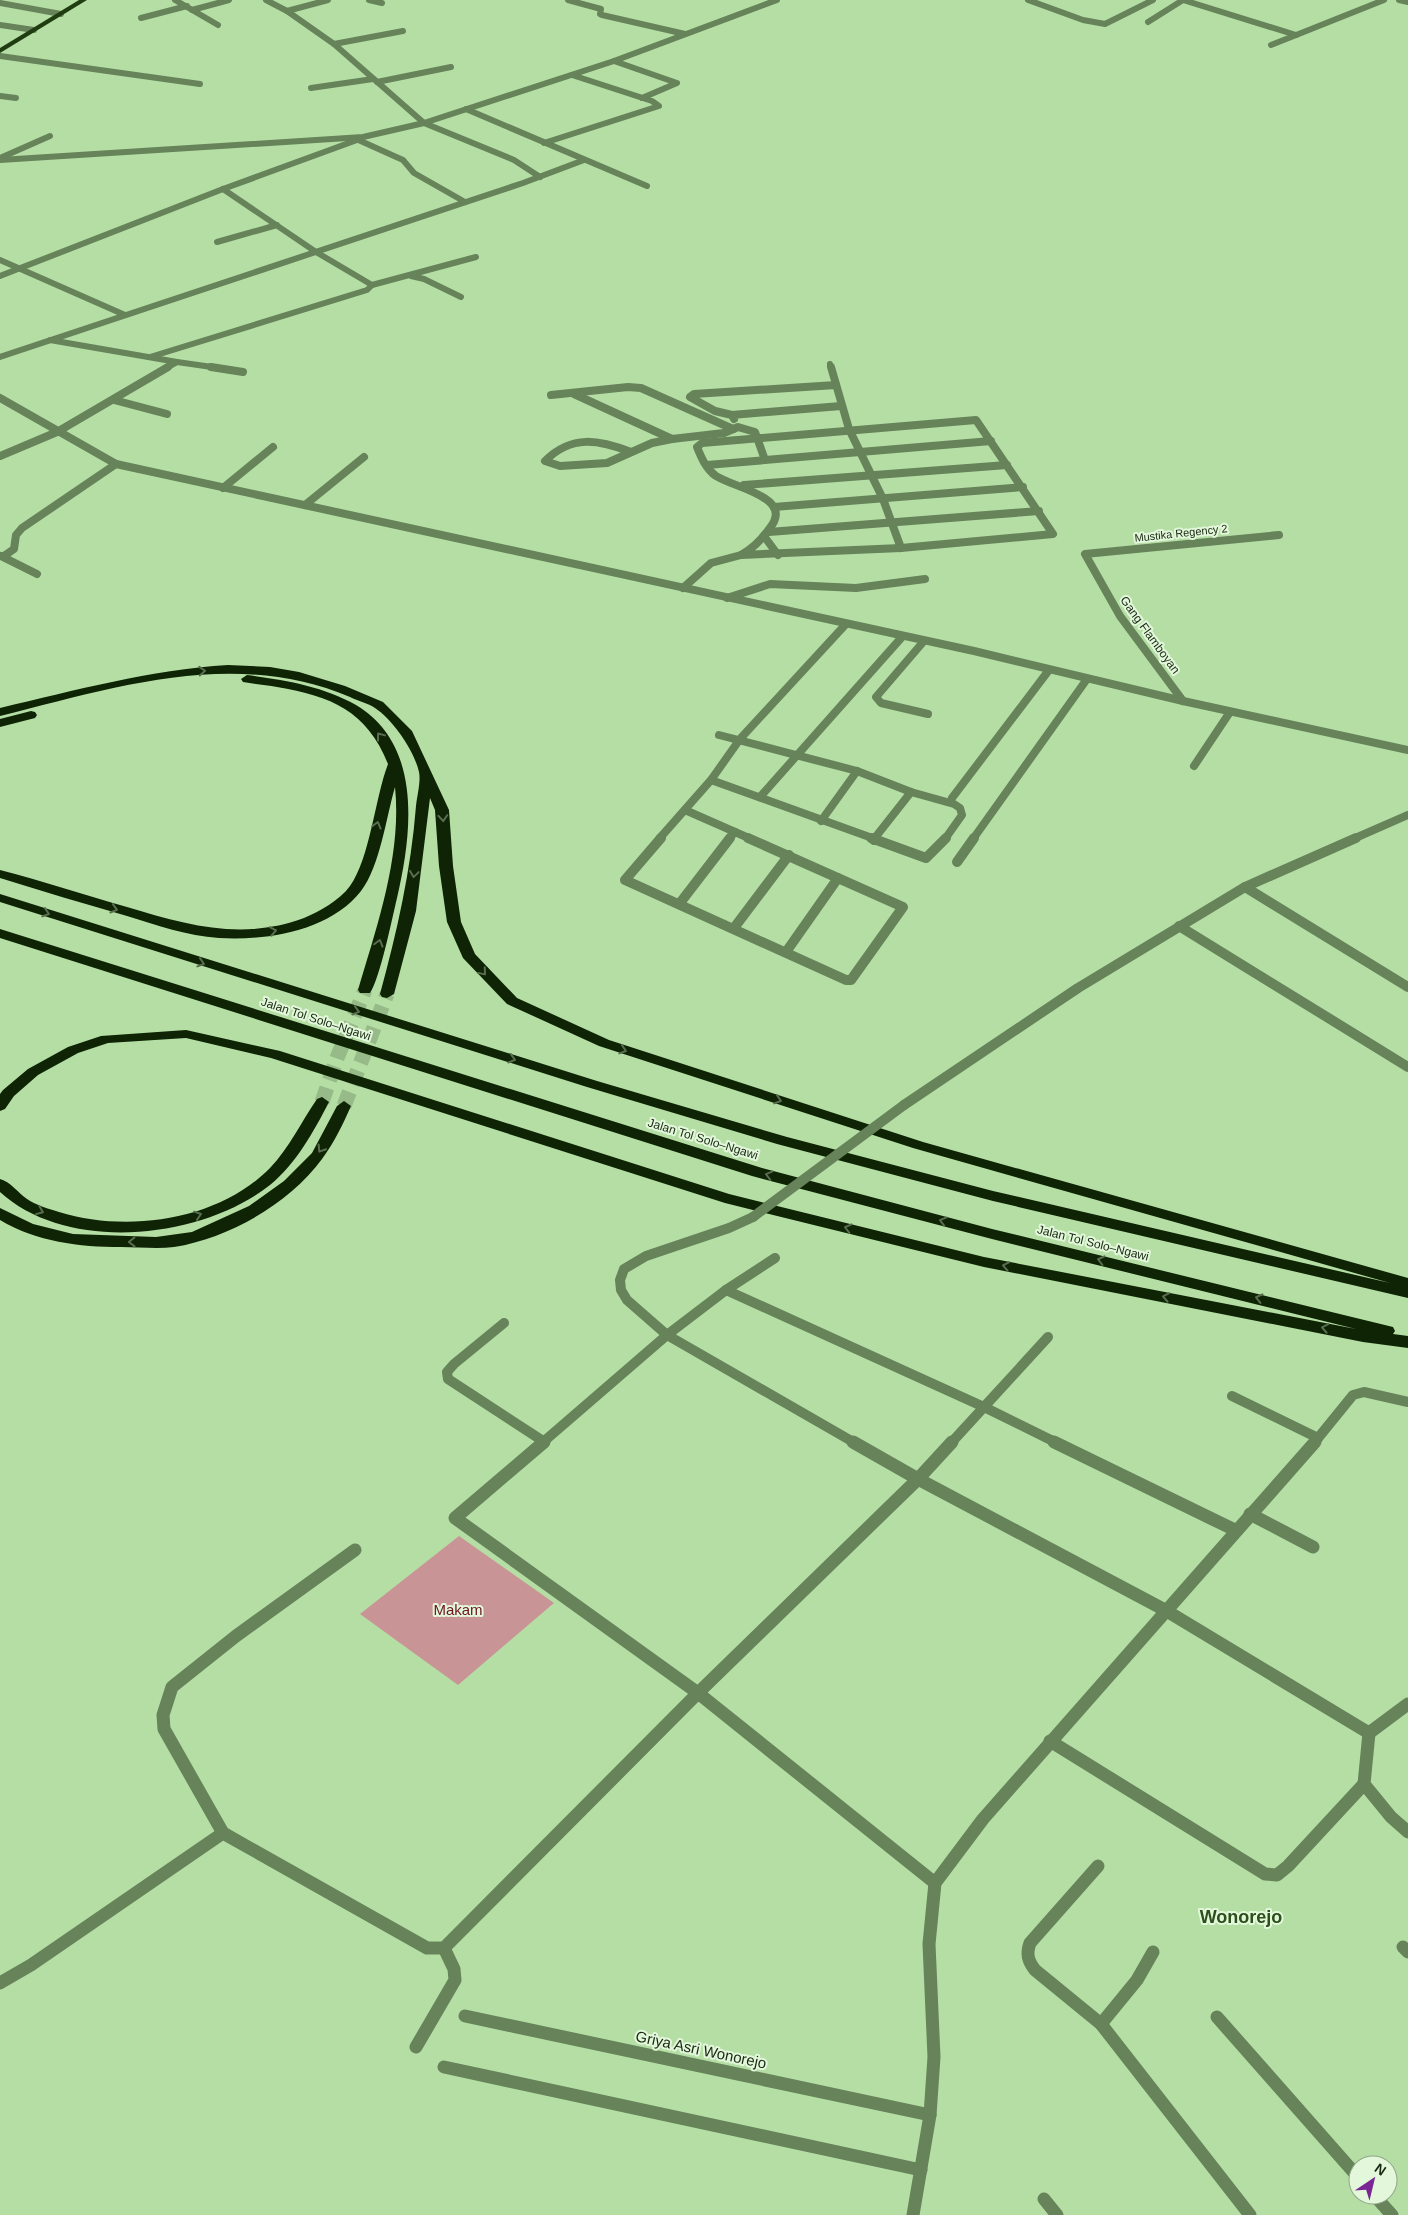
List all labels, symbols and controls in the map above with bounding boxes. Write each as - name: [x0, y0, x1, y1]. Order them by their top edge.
- street label: Mustika Regency 2: [1134, 522, 1228, 544]
- street label: Gang Flamboyan: [1117, 594, 1183, 676]
- one-way arrow: [198, 665, 206, 676]
- one-way arrow: [378, 733, 386, 742]
- one-way arrow: [437, 815, 448, 823]
- one-way arrow: [371, 821, 382, 830]
- one-way arrow: [409, 870, 420, 878]
- one-way arrow: [109, 903, 117, 913]
- one-way arrow: [42, 908, 50, 918]
- one-way arrow: [268, 926, 277, 937]
- one-way arrow: [373, 940, 383, 948]
- one-way arrow: [197, 957, 205, 967]
- one-way arrow: [477, 966, 485, 975]
- street label: Jalan Tol Solo–Ngawi: [259, 995, 373, 1043]
- one-way arrow: [352, 1005, 360, 1015]
- one-way arrow: [618, 1044, 627, 1054]
- one-way arrow: [507, 1053, 515, 1063]
- one-way arrow: [773, 1094, 781, 1104]
- street label: Jalan Tol Solo–Ngawi: [646, 1116, 760, 1162]
- one-way arrow: [318, 1144, 328, 1153]
- one-way arrow: [765, 1170, 774, 1181]
- one-way arrow: [35, 1204, 44, 1215]
- one-way arrow: [194, 1210, 202, 1220]
- one-way arrow: [940, 1216, 948, 1226]
- street label: Jalan Tol Solo–Ngawi: [1036, 1222, 1150, 1264]
- one-way arrow: [845, 1224, 853, 1234]
- one-way arrow: [128, 1237, 136, 1247]
- one-way arrow: [1096, 1255, 1105, 1266]
- one-way arrow: [1002, 1262, 1011, 1272]
- one-way arrow: [1161, 1293, 1170, 1303]
- one-way arrow: [1255, 1294, 1263, 1304]
- one-way arrow: [1321, 1324, 1330, 1334]
- park label: Makam: [433, 1601, 483, 1618]
- district label: Wonorejo: [1200, 1907, 1282, 1927]
- street label: Griya Asri Wonorejo: [634, 2027, 768, 2072]
- north arrow: [1348, 2155, 1398, 2205]
- text: N: [1372, 2160, 1389, 2179]

